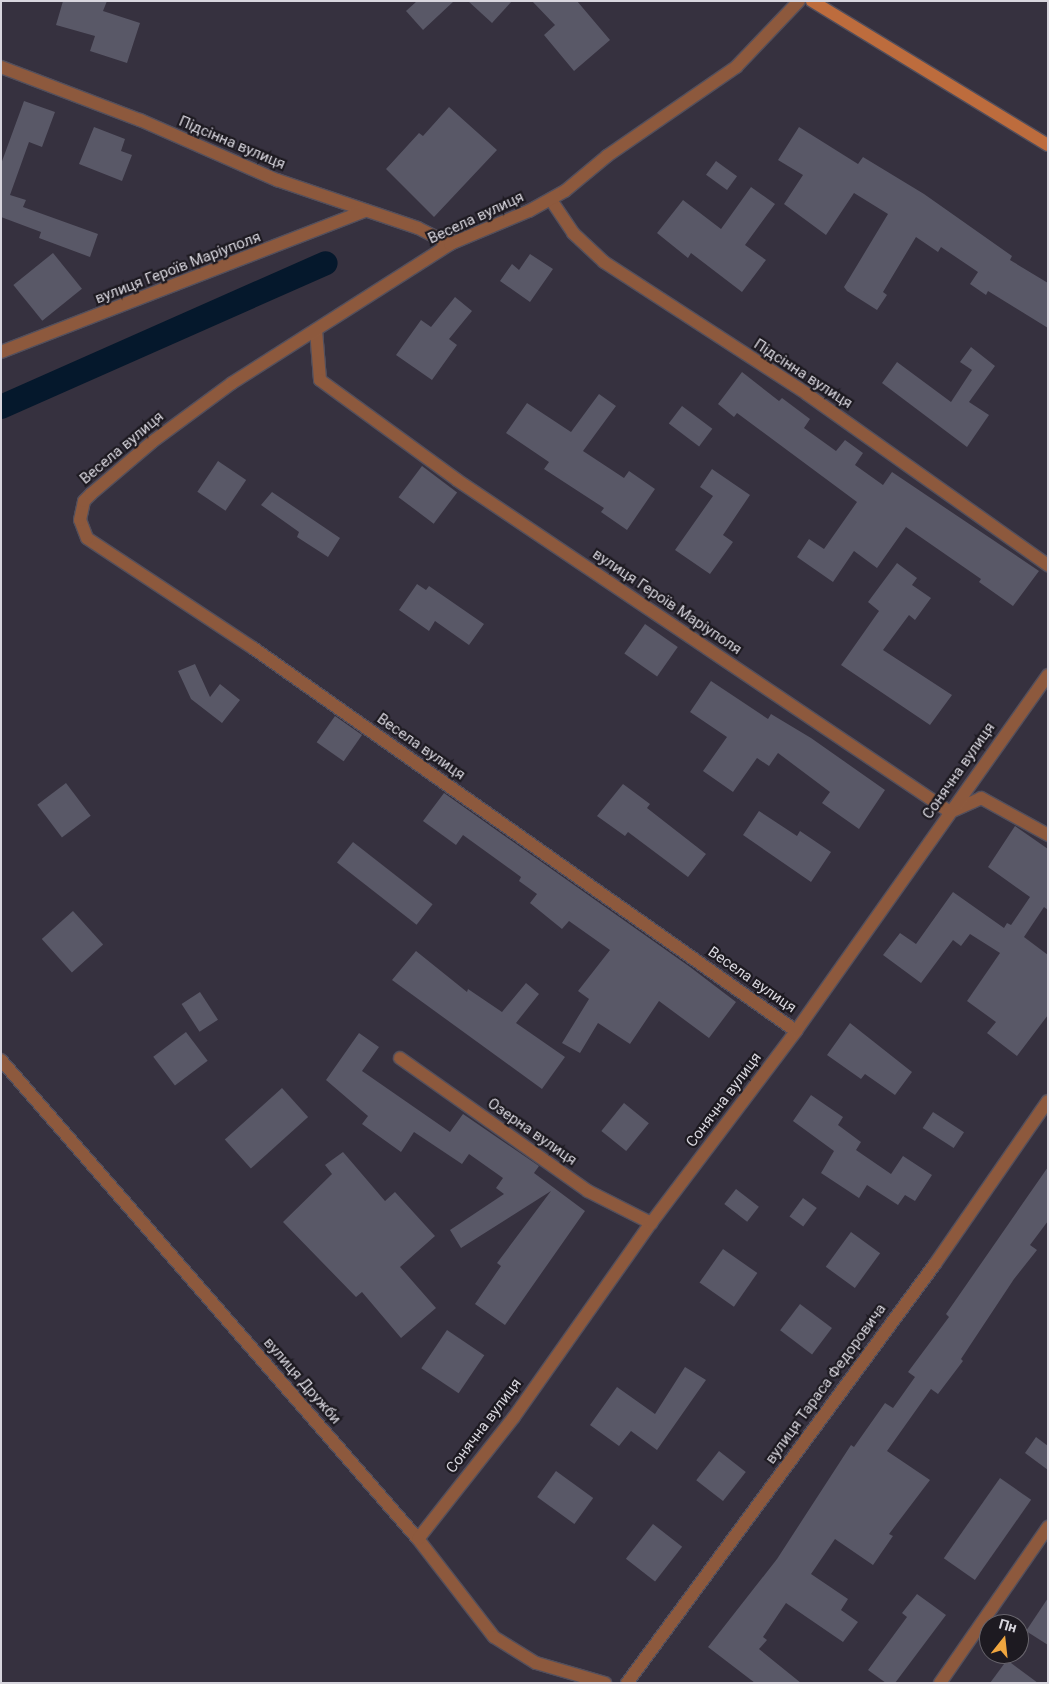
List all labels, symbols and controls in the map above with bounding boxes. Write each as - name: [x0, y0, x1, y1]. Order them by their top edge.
- street label: Підсінна вулиця: [176, 112, 288, 174]
- street label: Весела вулиця: [425, 188, 527, 248]
- street label: вулиця Героїв Маріуполя: [93, 228, 263, 308]
- street label: Підсінна вулиця: [750, 335, 856, 413]
- street label: Весела вулиця: [77, 408, 167, 488]
- street label: вулиця Героїв Маріуполя: [589, 545, 745, 659]
- street label: Весела вулиця: [373, 710, 469, 784]
- street label: Сонячна вулиця: [919, 719, 999, 823]
- street label: Весела вулиця: [704, 943, 800, 1017]
- street label: Сонячна вулиця: [683, 1049, 765, 1151]
- street label: Озерна вулиця: [484, 1095, 580, 1169]
- street label: вулиця Тараса Федоровича: [762, 1300, 890, 1468]
- street label: вулиця Дружби: [260, 1334, 344, 1428]
- street label: Сонячна вулиця: [443, 1375, 525, 1477]
- north arrow: [979, 1614, 1029, 1664]
- text: Пн: [997, 1615, 1019, 1636]

